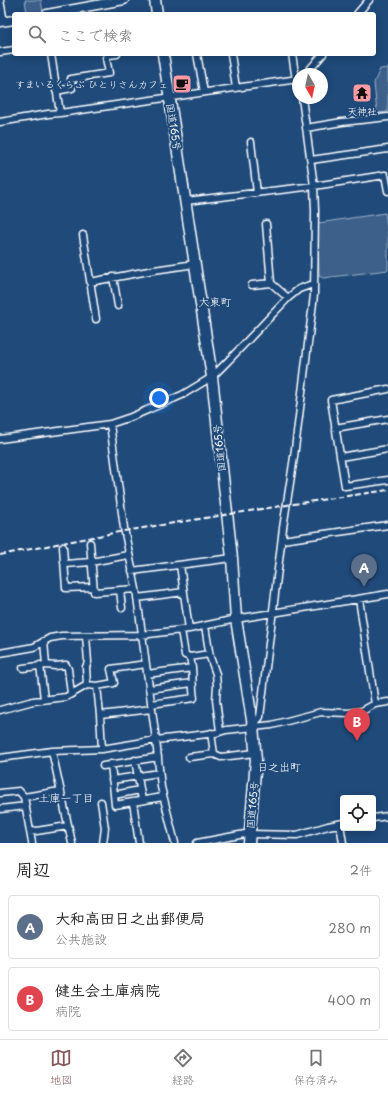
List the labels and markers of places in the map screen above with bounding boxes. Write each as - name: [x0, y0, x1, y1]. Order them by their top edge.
- cafe icon: すまいるくらぶ ひとりさんカフェ: [171, 73, 193, 95]
- place label: すまいるくらぶ ひとりさんカフェ: [15, 76, 168, 91]
- temple icon: 天神社: [351, 82, 373, 104]
- place label: 天神社: [347, 103, 377, 118]
- pin: A: [351, 554, 377, 587]
- pin: B: [344, 708, 370, 741]

